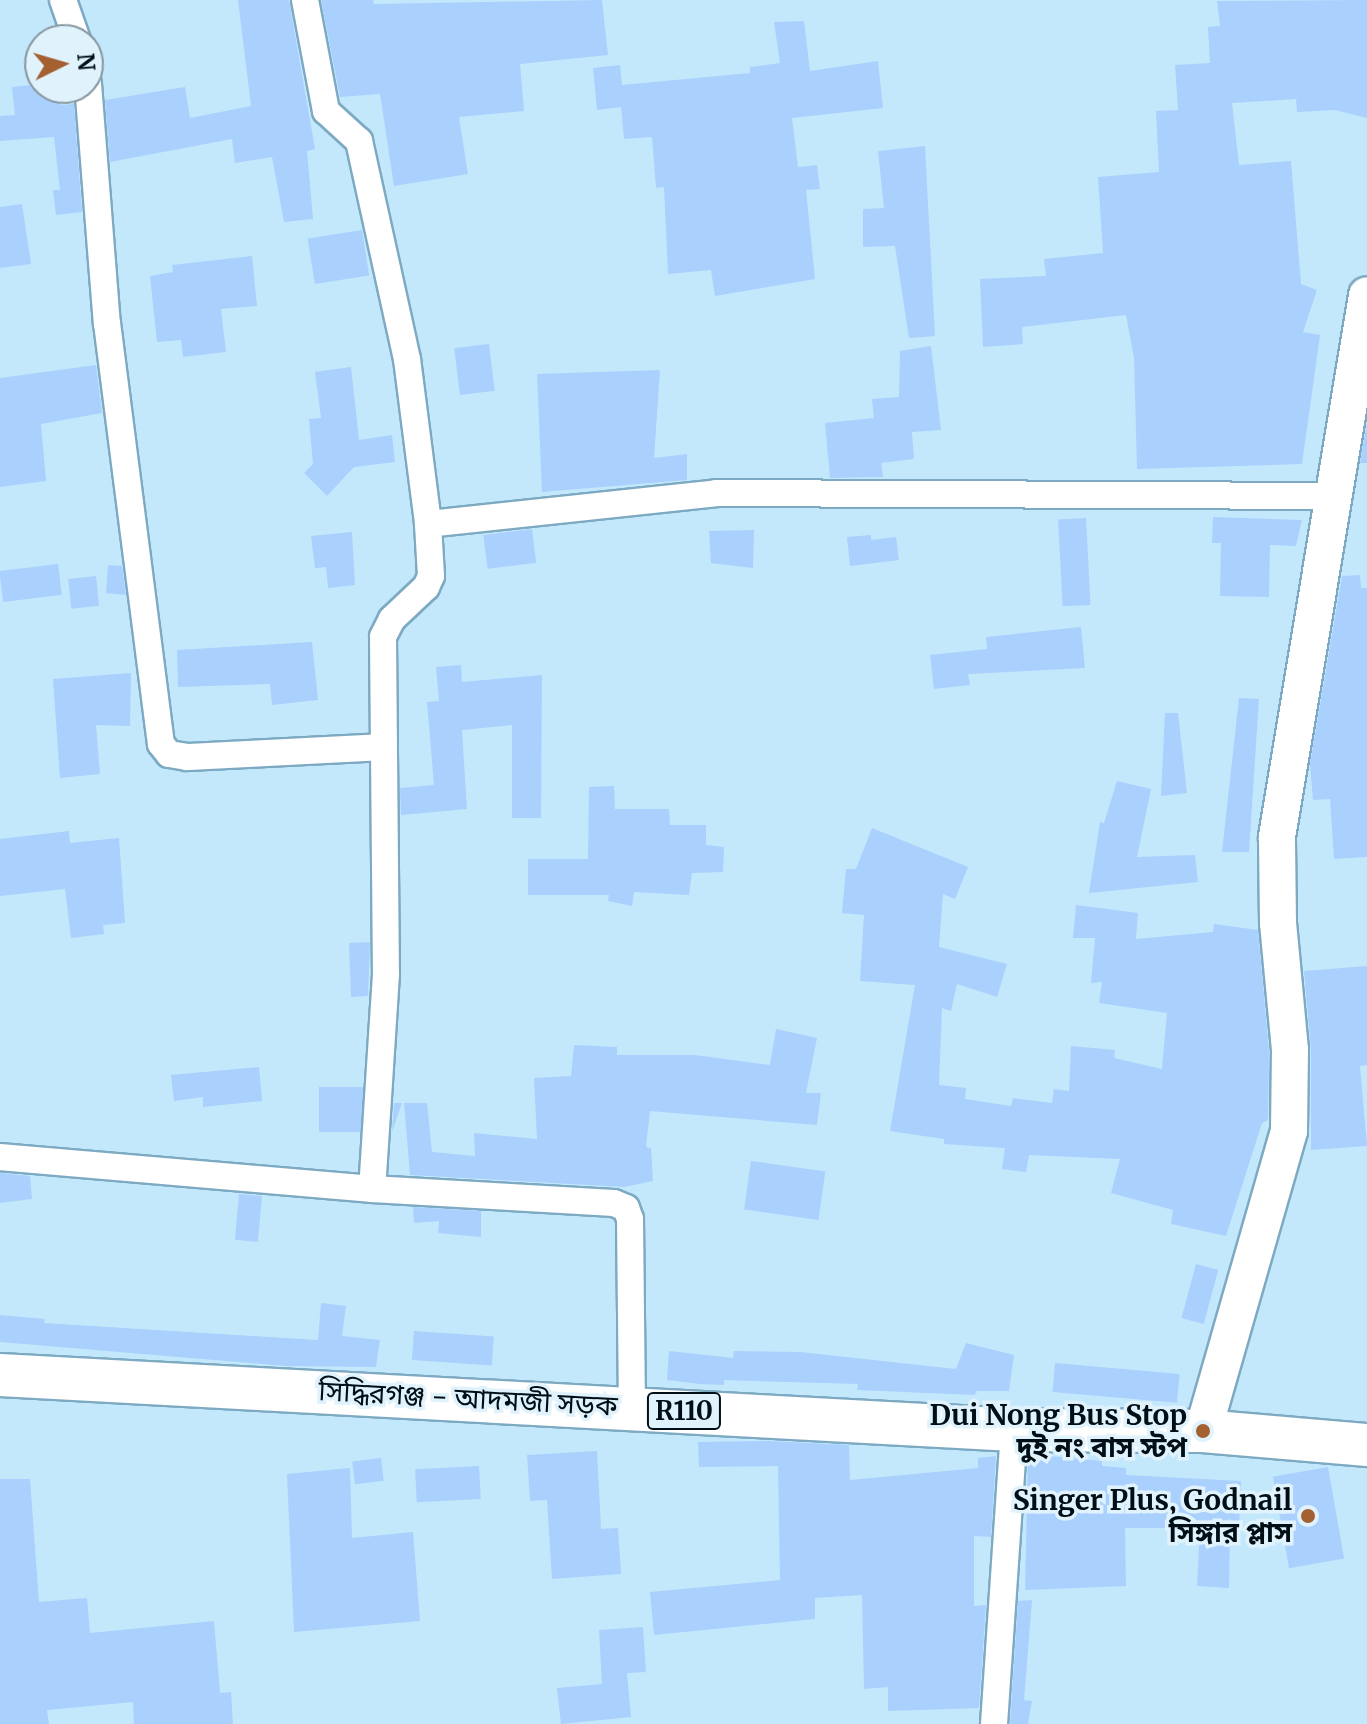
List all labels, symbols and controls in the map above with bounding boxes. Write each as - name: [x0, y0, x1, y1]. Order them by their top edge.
- north arrow: [24, 24, 104, 104]
- text: N: [71, 52, 101, 72]
- street label: সিদ্ধিরগঞ্জ - আদমজী সড়ক: [318, 1373, 618, 1423]
- road number: R110: [646, 1389, 722, 1433]
- place label: Dui Nong Bus Stop দুই নং বাস স্টপ: [930, 1398, 1187, 1464]
- marker: Dui Nong Bus Stop দুই নং বাস স্টপ: [1194, 1422, 1212, 1440]
- place label: Singer Plus, Godnail সিঙ্গার প্লাস: [1013, 1483, 1292, 1549]
- marker: Singer Plus, Godnail সিঙ্গার প্লাস: [1299, 1507, 1317, 1525]

